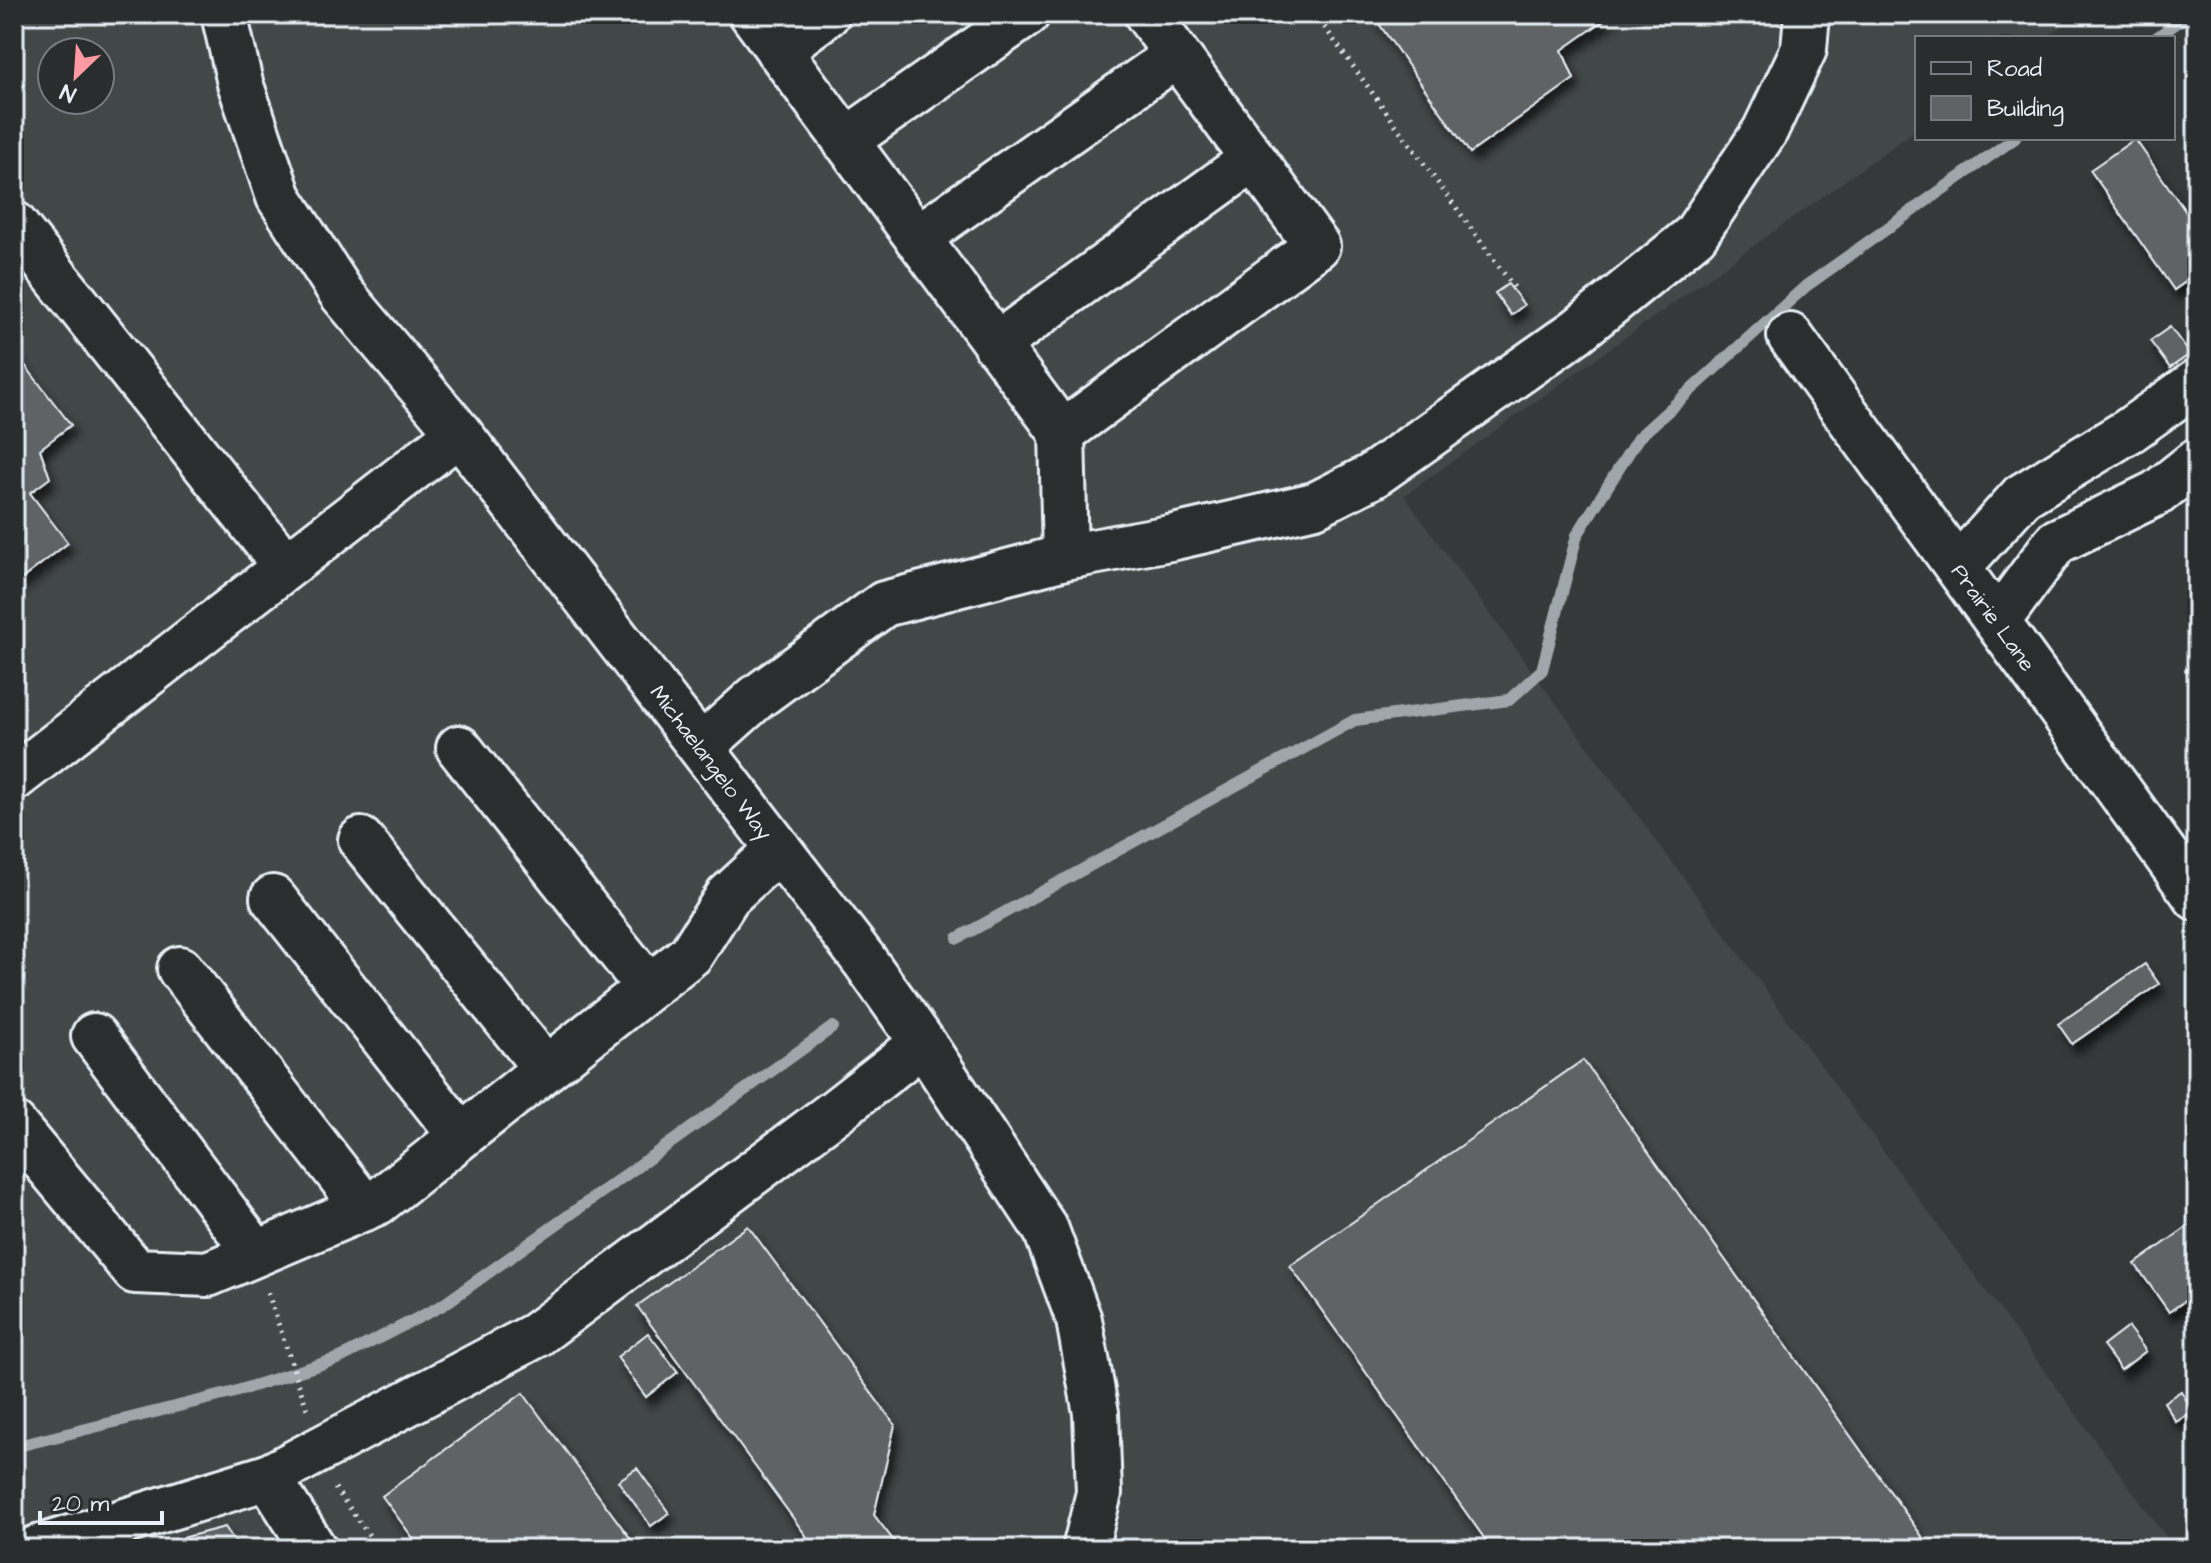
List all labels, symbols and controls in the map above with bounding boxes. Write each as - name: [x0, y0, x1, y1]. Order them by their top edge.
- north arrow: [36, 36, 116, 116]
- legend: [1915, 36, 2175, 140]
- text: Road: [1987, 52, 2042, 86]
- text: N: [55, 76, 81, 110]
- text: Building: [1987, 92, 2064, 127]
- street label: Prairie Lane: [1943, 558, 2042, 678]
- street label: Michaelangelo Way: [641, 679, 779, 847]
- scale bar: [40, 1475, 162, 1525]
- text: 20 m: [52, 1487, 109, 1521]

